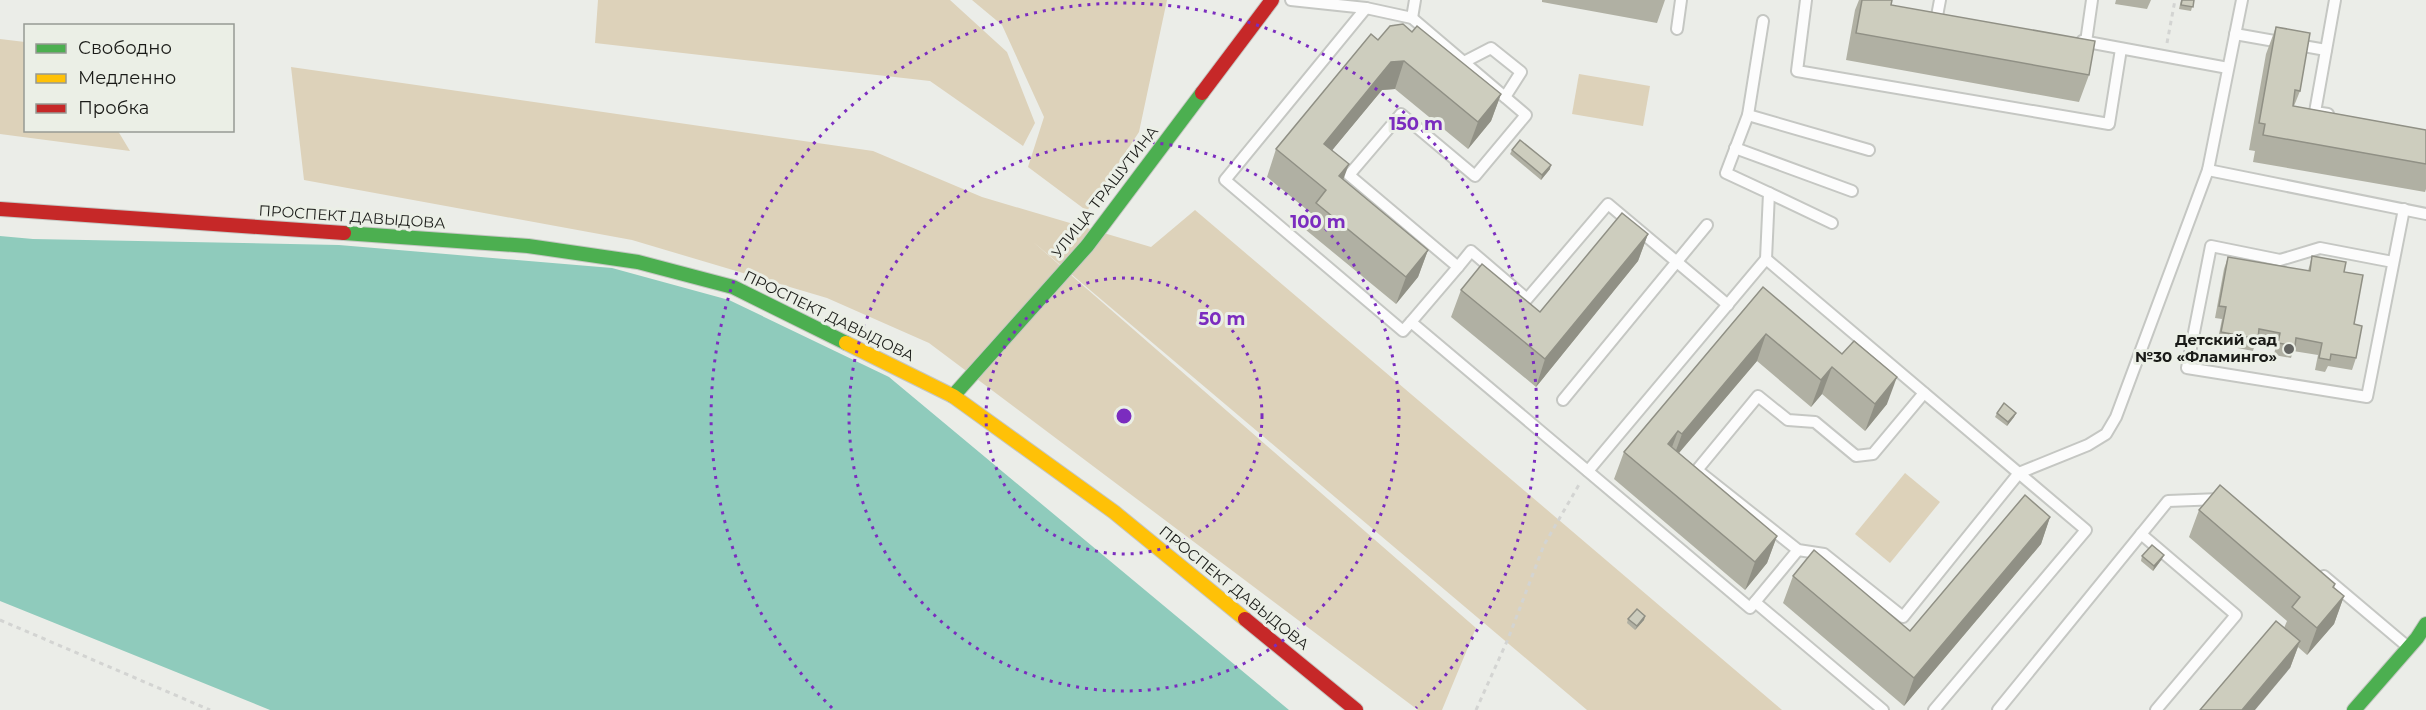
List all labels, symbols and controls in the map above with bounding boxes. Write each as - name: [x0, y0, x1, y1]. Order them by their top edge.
- legend: [24, 24, 234, 132]
- text: Свободно: [78, 37, 172, 59]
- text: Медленно: [78, 67, 176, 89]
- text: Пробка: [78, 97, 149, 119]
- text: 150 m: [1389, 113, 1443, 135]
- street label: УЛИЦА ТРАШУТИНА: [1047, 122, 1162, 261]
- street label: ПРОСПЕКТ ДАВЫДОВА: [258, 200, 446, 233]
- text: 100 m: [1290, 211, 1346, 233]
- street label: ПРОСПЕКТ ДАВЫДОВА: [741, 266, 918, 365]
- text: 50 m: [1199, 308, 1245, 330]
- place label: Детский сад №30 «Фламинго»: [2135, 330, 2277, 366]
- marker: Детский сад №30 «Фламинго»: [2282, 342, 2296, 356]
- centre of rings: [1114, 406, 1134, 426]
- street label: ПРОСПЕКТ ДАВЫДОВА: [1156, 521, 1313, 654]

